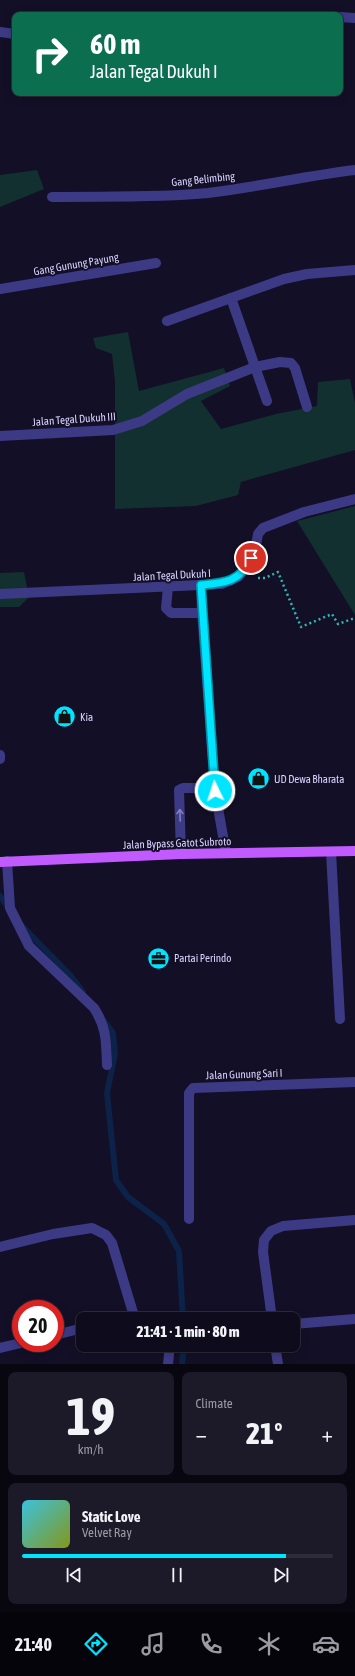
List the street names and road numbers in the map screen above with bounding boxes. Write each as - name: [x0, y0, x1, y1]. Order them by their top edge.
- street label: Gang Belimbing: [171, 170, 236, 188]
- street label: Gang Gunung Payung: [33, 251, 120, 277]
- street label: Jalan Tegal Dukuh III: [32, 410, 116, 428]
- street label: Jalan Tegal Dukuh I: [133, 567, 211, 583]
- street label: Jalan Bypass Gatot Subroto: [123, 835, 231, 851]
- street label: Jalan Gunung Sari I: [205, 1067, 283, 1081]

